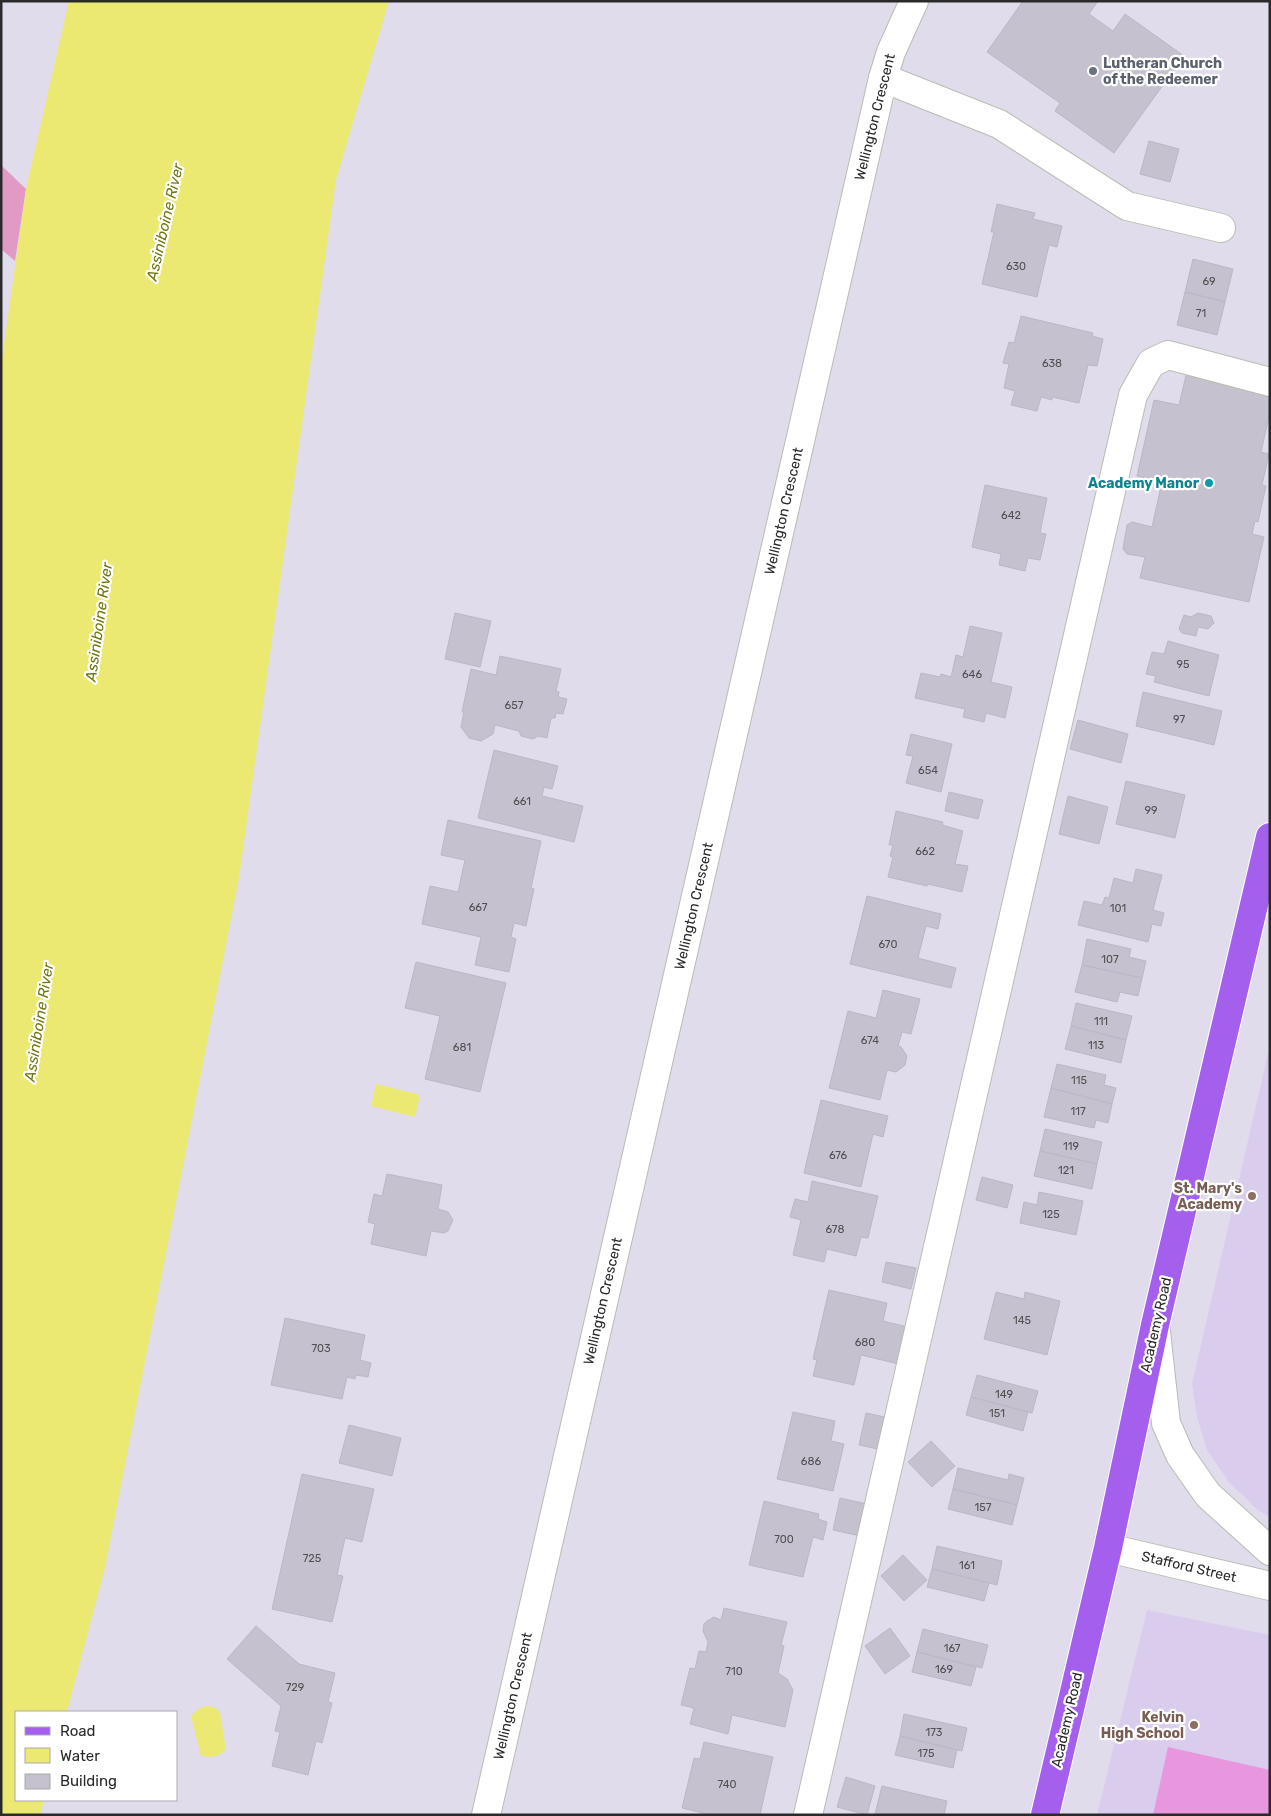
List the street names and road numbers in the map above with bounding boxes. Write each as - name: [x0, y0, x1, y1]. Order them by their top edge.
- street label: Wellington Crescent: [851, 51, 899, 182]
- street label: Wellington Crescent: [761, 445, 807, 576]
- street label: Wellington Crescent: [671, 840, 717, 971]
- street label: Wellington Crescent: [580, 1235, 626, 1366]
- street label: Academy Road: [1137, 1276, 1175, 1374]
- street label: Stafford Street: [1140, 1548, 1239, 1586]
- street label: Wellington Crescent: [490, 1630, 536, 1761]
- street label: Academy Road: [1048, 1671, 1086, 1769]

